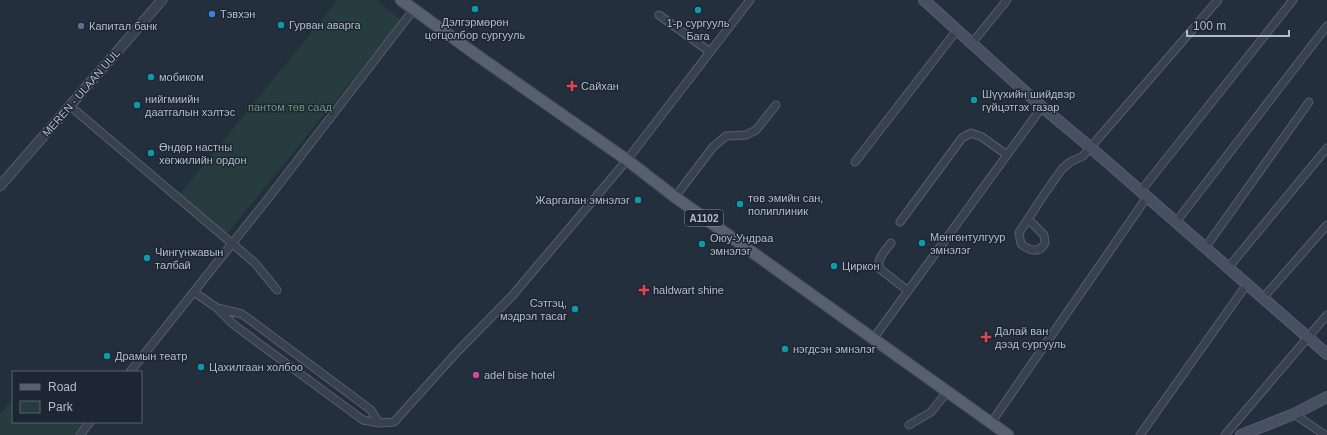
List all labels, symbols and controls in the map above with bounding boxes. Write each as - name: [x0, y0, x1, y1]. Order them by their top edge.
- marker: Дэлгэрмөрөн цогцолбор сургууль: [470, 4, 480, 14]
- marker: 1-р сургууль Бага: [693, 5, 703, 15]
- place label: Тэвхэн: [220, 8, 255, 20]
- marker: Тэвхэн: [207, 9, 217, 19]
- scale bar: [1187, 12, 1289, 38]
- place label: Дэлгэрмөрөн цогцолбор сургууль: [425, 16, 525, 41]
- place label: 1-р сургууль Бага: [667, 17, 730, 42]
- place label: Гурван аварга: [289, 19, 362, 31]
- text: 100 m: [1193, 19, 1226, 33]
- place label: Капитал банк: [89, 20, 157, 32]
- marker: Гурван аварга: [276, 20, 286, 30]
- marker: Капитал банк: [76, 21, 86, 31]
- street label: MEREN - ULAAN UUL: [40, 47, 122, 139]
- place label: мобиком: [159, 71, 204, 83]
- marker: мобиком: [146, 72, 156, 82]
- marker: Сайхан: [566, 80, 578, 92]
- place label: Сайхан: [581, 80, 619, 92]
- place label: Шүүхийн шийдвэр гүйцэтгэх газар: [982, 88, 1075, 113]
- place label: нийгмиийн даатгалын хэлтэс: [145, 93, 236, 118]
- marker: Шүүхийн шийдвэр гүйцэтгэх газар: [969, 95, 979, 105]
- marker: нийгмиийн даатгалын хэлтэс: [132, 100, 142, 110]
- park label: пантом төв саад: [248, 101, 333, 113]
- place label: Өндөр настны хөгжилийн ордон: [159, 141, 247, 166]
- marker: Өндөр настны хөгжилийн ордон: [146, 148, 156, 158]
- place label: төв эмийн сан, полиплиник: [748, 192, 823, 217]
- place label: Жаргалан эмнэлэг: [535, 194, 630, 206]
- marker: Жаргалан эмнэлэг: [633, 195, 643, 205]
- marker: төв эмийн сан, полиплиник: [735, 199, 745, 209]
- road number: A1102: [685, 210, 723, 226]
- place label: Мөнгөнтулгуур эмнэлэг: [930, 231, 1005, 256]
- place label: Оюу-Ундраа эмнэлэг: [710, 232, 774, 257]
- marker: Мөнгөнтулгуур эмнэлэг: [917, 238, 927, 248]
- marker: Оюу-Ундраа эмнэлэг: [697, 239, 707, 249]
- place label: Чингүнжавын талбай: [155, 246, 223, 271]
- marker: Чингүнжавын талбай: [142, 253, 152, 263]
- place label: Циркон: [842, 260, 880, 272]
- marker: Циркон: [829, 261, 839, 271]
- marker: haldwart shine: [638, 284, 650, 296]
- place label: haldwart shine: [653, 284, 724, 296]
- place label: Сэтгэц, мэдрэл тасаг: [500, 297, 567, 322]
- marker: Сэтгэц, мэдрэл тасаг: [570, 304, 580, 314]
- place label: Далай ван дээд сургууль: [995, 325, 1066, 350]
- marker: Далай ван дээд сургууль: [980, 331, 992, 343]
- place label: нэгдсэн эмнэлэг: [793, 343, 876, 355]
- marker: нэгдсэн эмнэлэг: [780, 344, 790, 354]
- place label: Драмын театр: [115, 350, 187, 362]
- marker: Драмын театр: [102, 351, 112, 361]
- place label: Цахилгаан холбоо: [209, 361, 303, 373]
- marker: Цахилгаан холбоо: [196, 362, 206, 372]
- place label: adel bise hotel: [484, 369, 555, 381]
- marker: adel bise hotel: [471, 370, 481, 380]
- legend: [12, 371, 142, 423]
- text: Road: [48, 380, 77, 394]
- text: Park: [48, 400, 74, 414]

